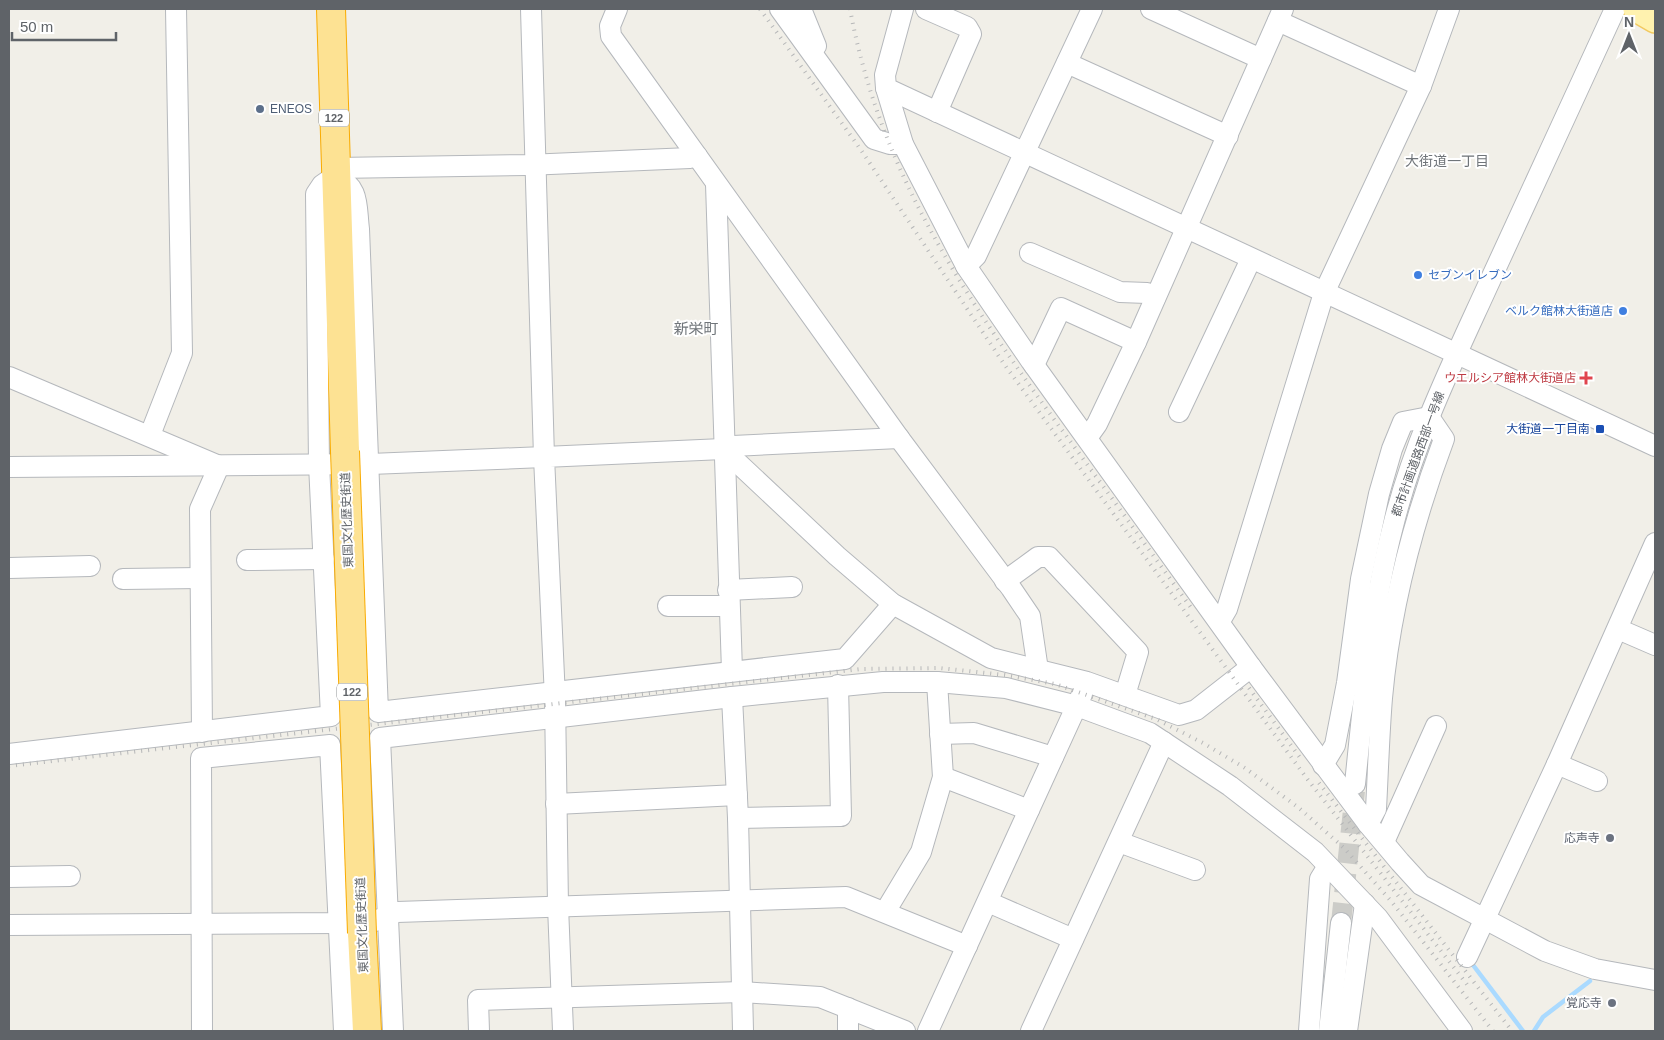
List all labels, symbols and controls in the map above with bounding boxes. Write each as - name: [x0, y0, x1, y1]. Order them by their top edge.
- scale bar: [12, 10, 116, 42]
- north arrow: [1604, 10, 1654, 60]
- text: N: [1624, 14, 1634, 30]
- text: 50 m: [20, 18, 53, 35]
- place label: ENEOS: [270, 102, 312, 116]
- marker: ENEOS: [254, 103, 266, 115]
- road number: 122: [319, 110, 349, 126]
- district label: 大街道一丁目: [1405, 153, 1489, 169]
- place label: セブンイレブン: [1428, 268, 1512, 282]
- marker: セブンイレブン: [1412, 269, 1424, 281]
- place label: ベルク館林大街道店: [1505, 304, 1613, 318]
- marker: ベルク館林大街道店: [1617, 305, 1629, 317]
- district label: 新栄町: [673, 320, 719, 337]
- place label: ウエルシア館林大街道店: [1444, 371, 1576, 385]
- marker: ウエルシア館林大街道店: [1580, 372, 1592, 384]
- street label: 都市計画道路西部一号線: [1389, 390, 1447, 518]
- place label: 大街道一丁目南: [1506, 422, 1590, 436]
- marker: 大街道一丁目南: [1594, 423, 1606, 435]
- street label: 東国文化歴史街道: [338, 472, 356, 568]
- road number: 122: [337, 684, 367, 700]
- place label: 応声寺: [1564, 831, 1600, 845]
- marker: 応声寺: [1604, 832, 1616, 844]
- street label: 東国文化歴史街道: [353, 877, 371, 973]
- place label: 覚応寺: [1566, 996, 1602, 1010]
- marker: 覚応寺: [1606, 997, 1618, 1009]

